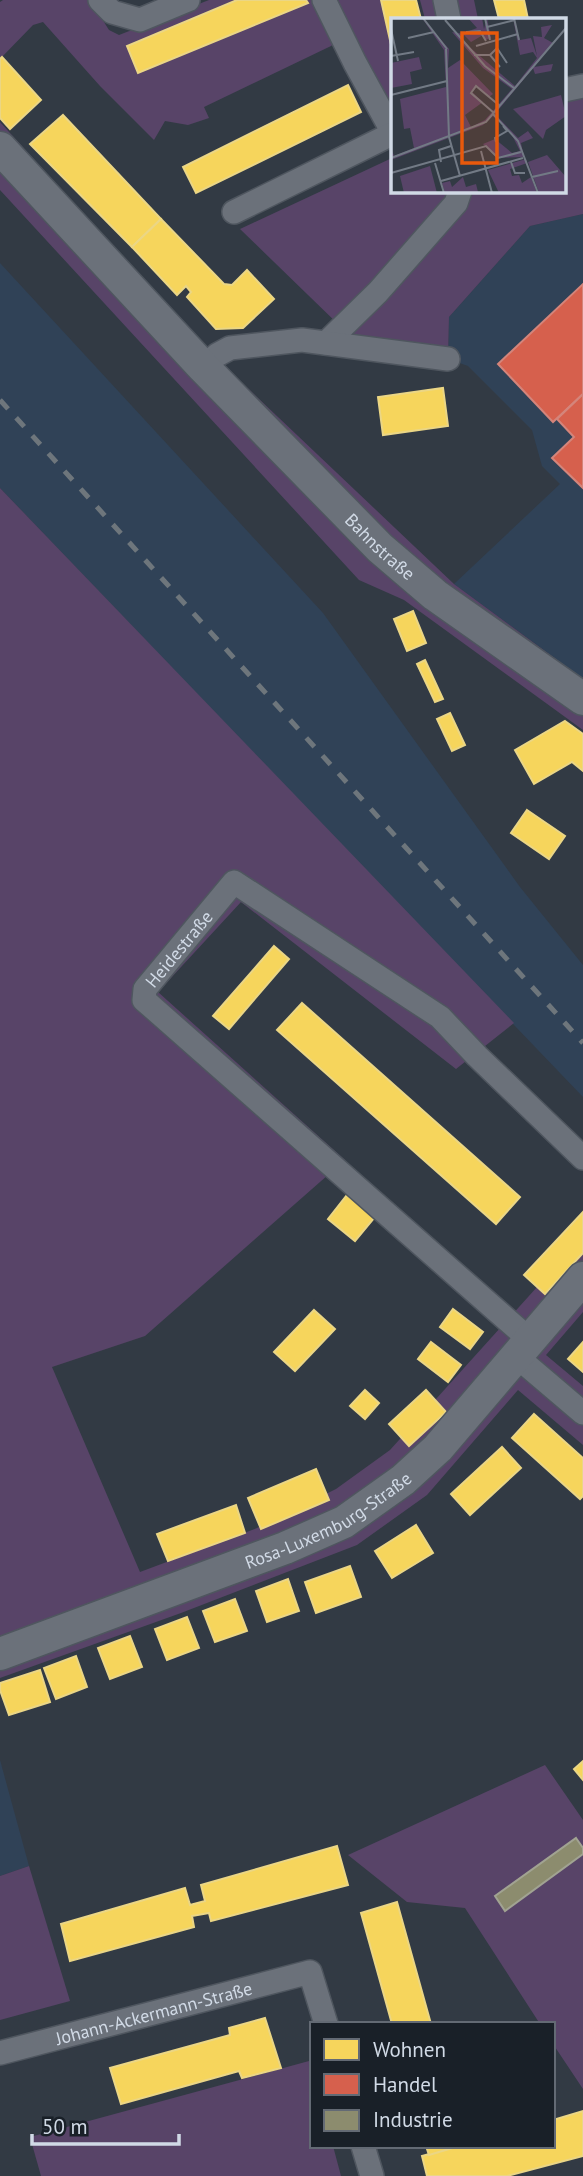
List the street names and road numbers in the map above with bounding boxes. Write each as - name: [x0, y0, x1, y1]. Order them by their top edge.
- street label: Bahnstraße: [341, 508, 420, 585]
- street label: Heidestraße: [140, 905, 217, 992]
- street label: Rosa-Luxemburg-Straße: [242, 1467, 416, 1573]
- street label: Johann-Ackermann-Straße: [52, 1976, 255, 2050]

